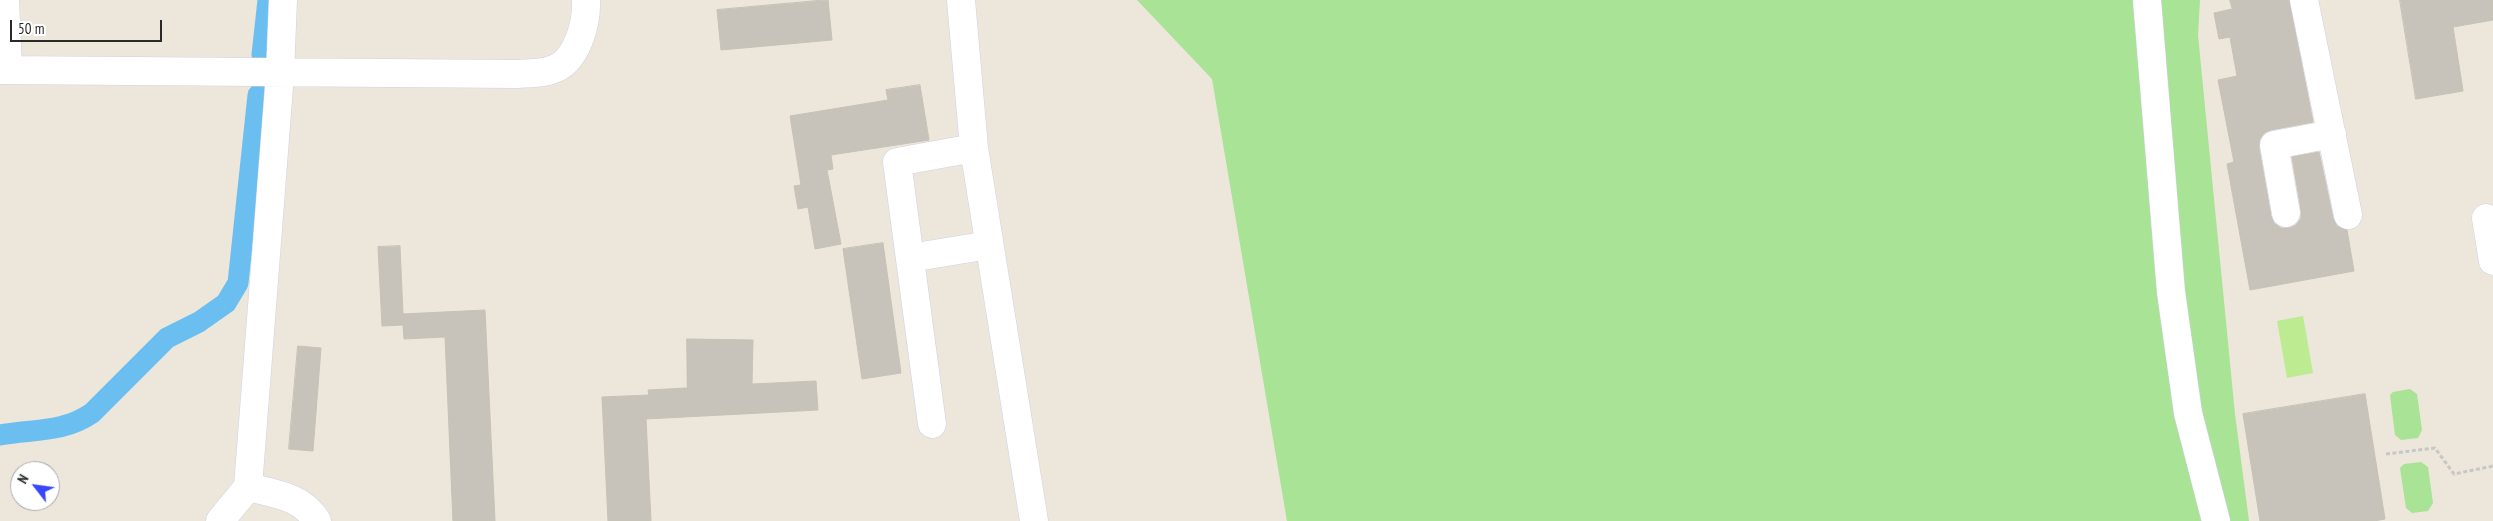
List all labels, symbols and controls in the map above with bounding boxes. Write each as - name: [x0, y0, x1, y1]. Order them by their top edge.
- scale bar: [12, 10, 165, 42]
- text: 50 m: [18, 19, 44, 38]
- north arrow: [10, 461, 60, 511]
- text: N: [13, 471, 33, 487]

